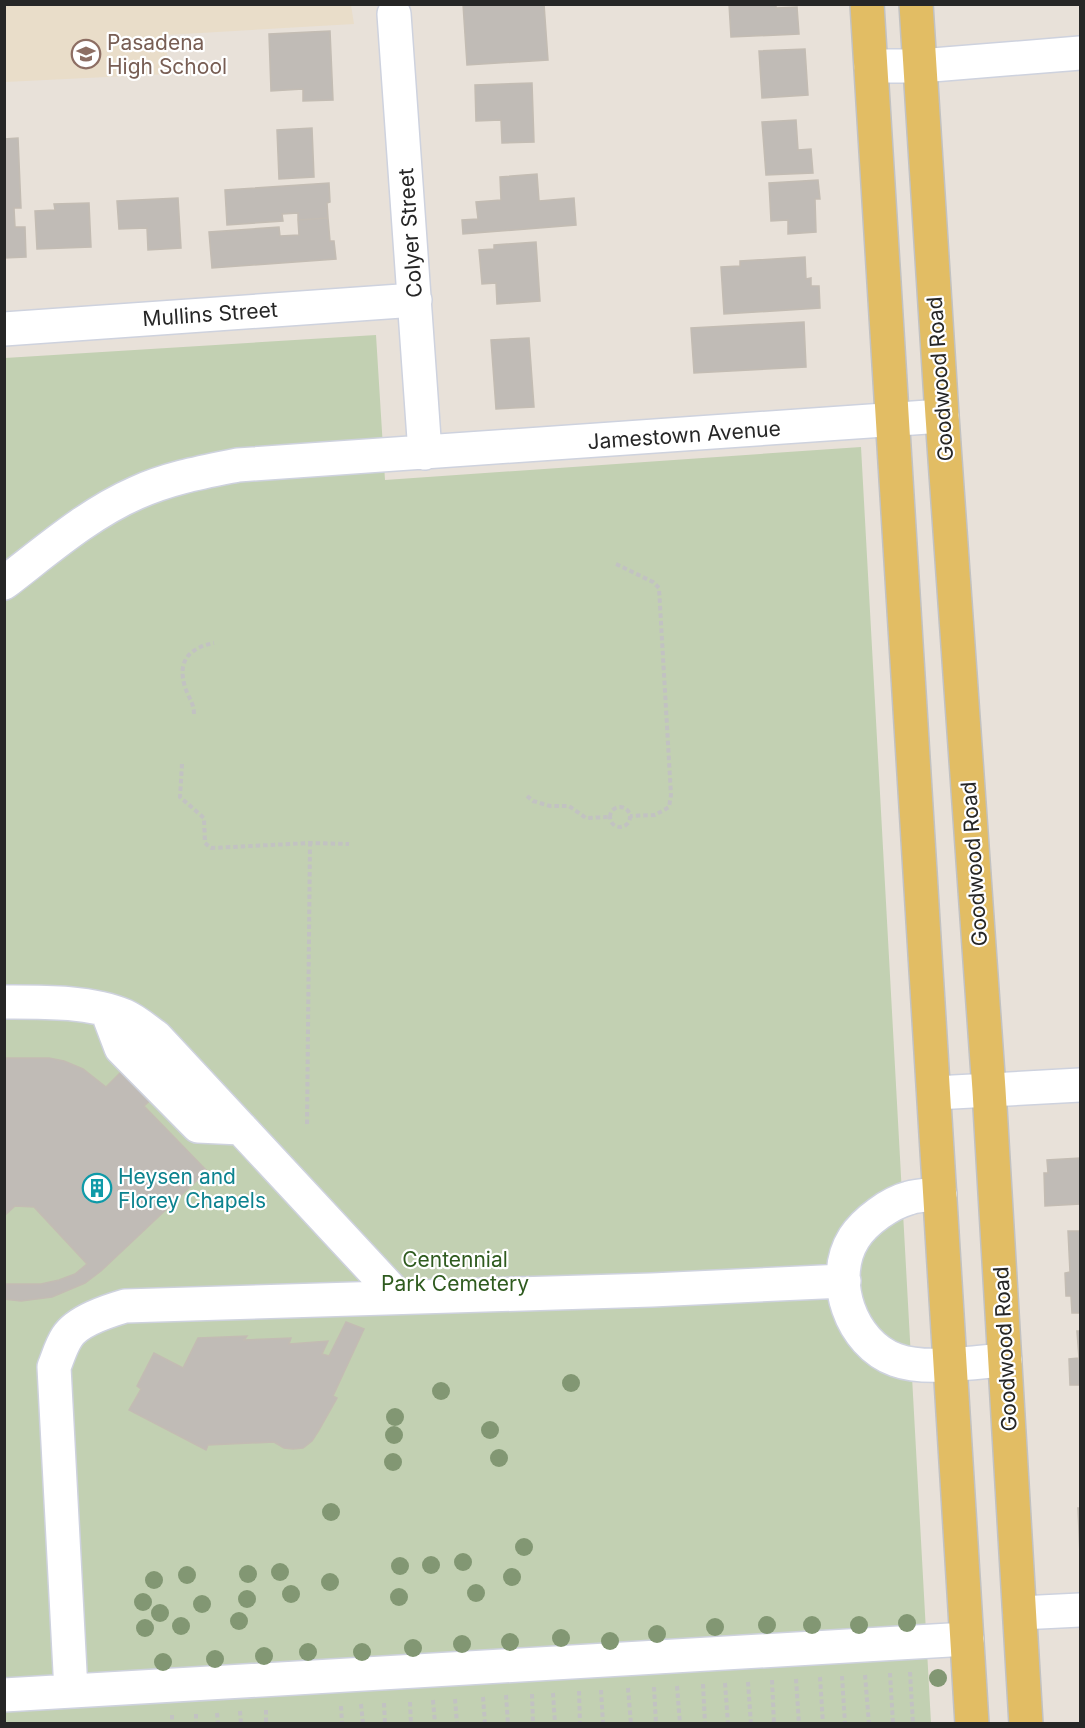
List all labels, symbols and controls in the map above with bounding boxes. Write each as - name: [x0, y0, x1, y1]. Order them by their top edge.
- place label: Pasadena High School: [107, 30, 227, 79]
- school or university icon: Pasadena High School: [70, 38, 102, 70]
- street label: Colyer Street: [393, 167, 427, 299]
- street label: Goodwood Road: [922, 296, 958, 462]
- street label: Mullins Street: [142, 297, 278, 331]
- street label: Jamestown Avenue: [587, 416, 781, 454]
- street label: Goodwood Road: [956, 781, 992, 947]
- place label: Heysen and Florey Chapels: [118, 1164, 266, 1213]
- building icon: Heysen and Florey Chapels: [81, 1172, 113, 1204]
- park label: Centennial Park Cemetery: [381, 1247, 529, 1296]
- street label: Goodwood Road: [988, 1266, 1022, 1432]

